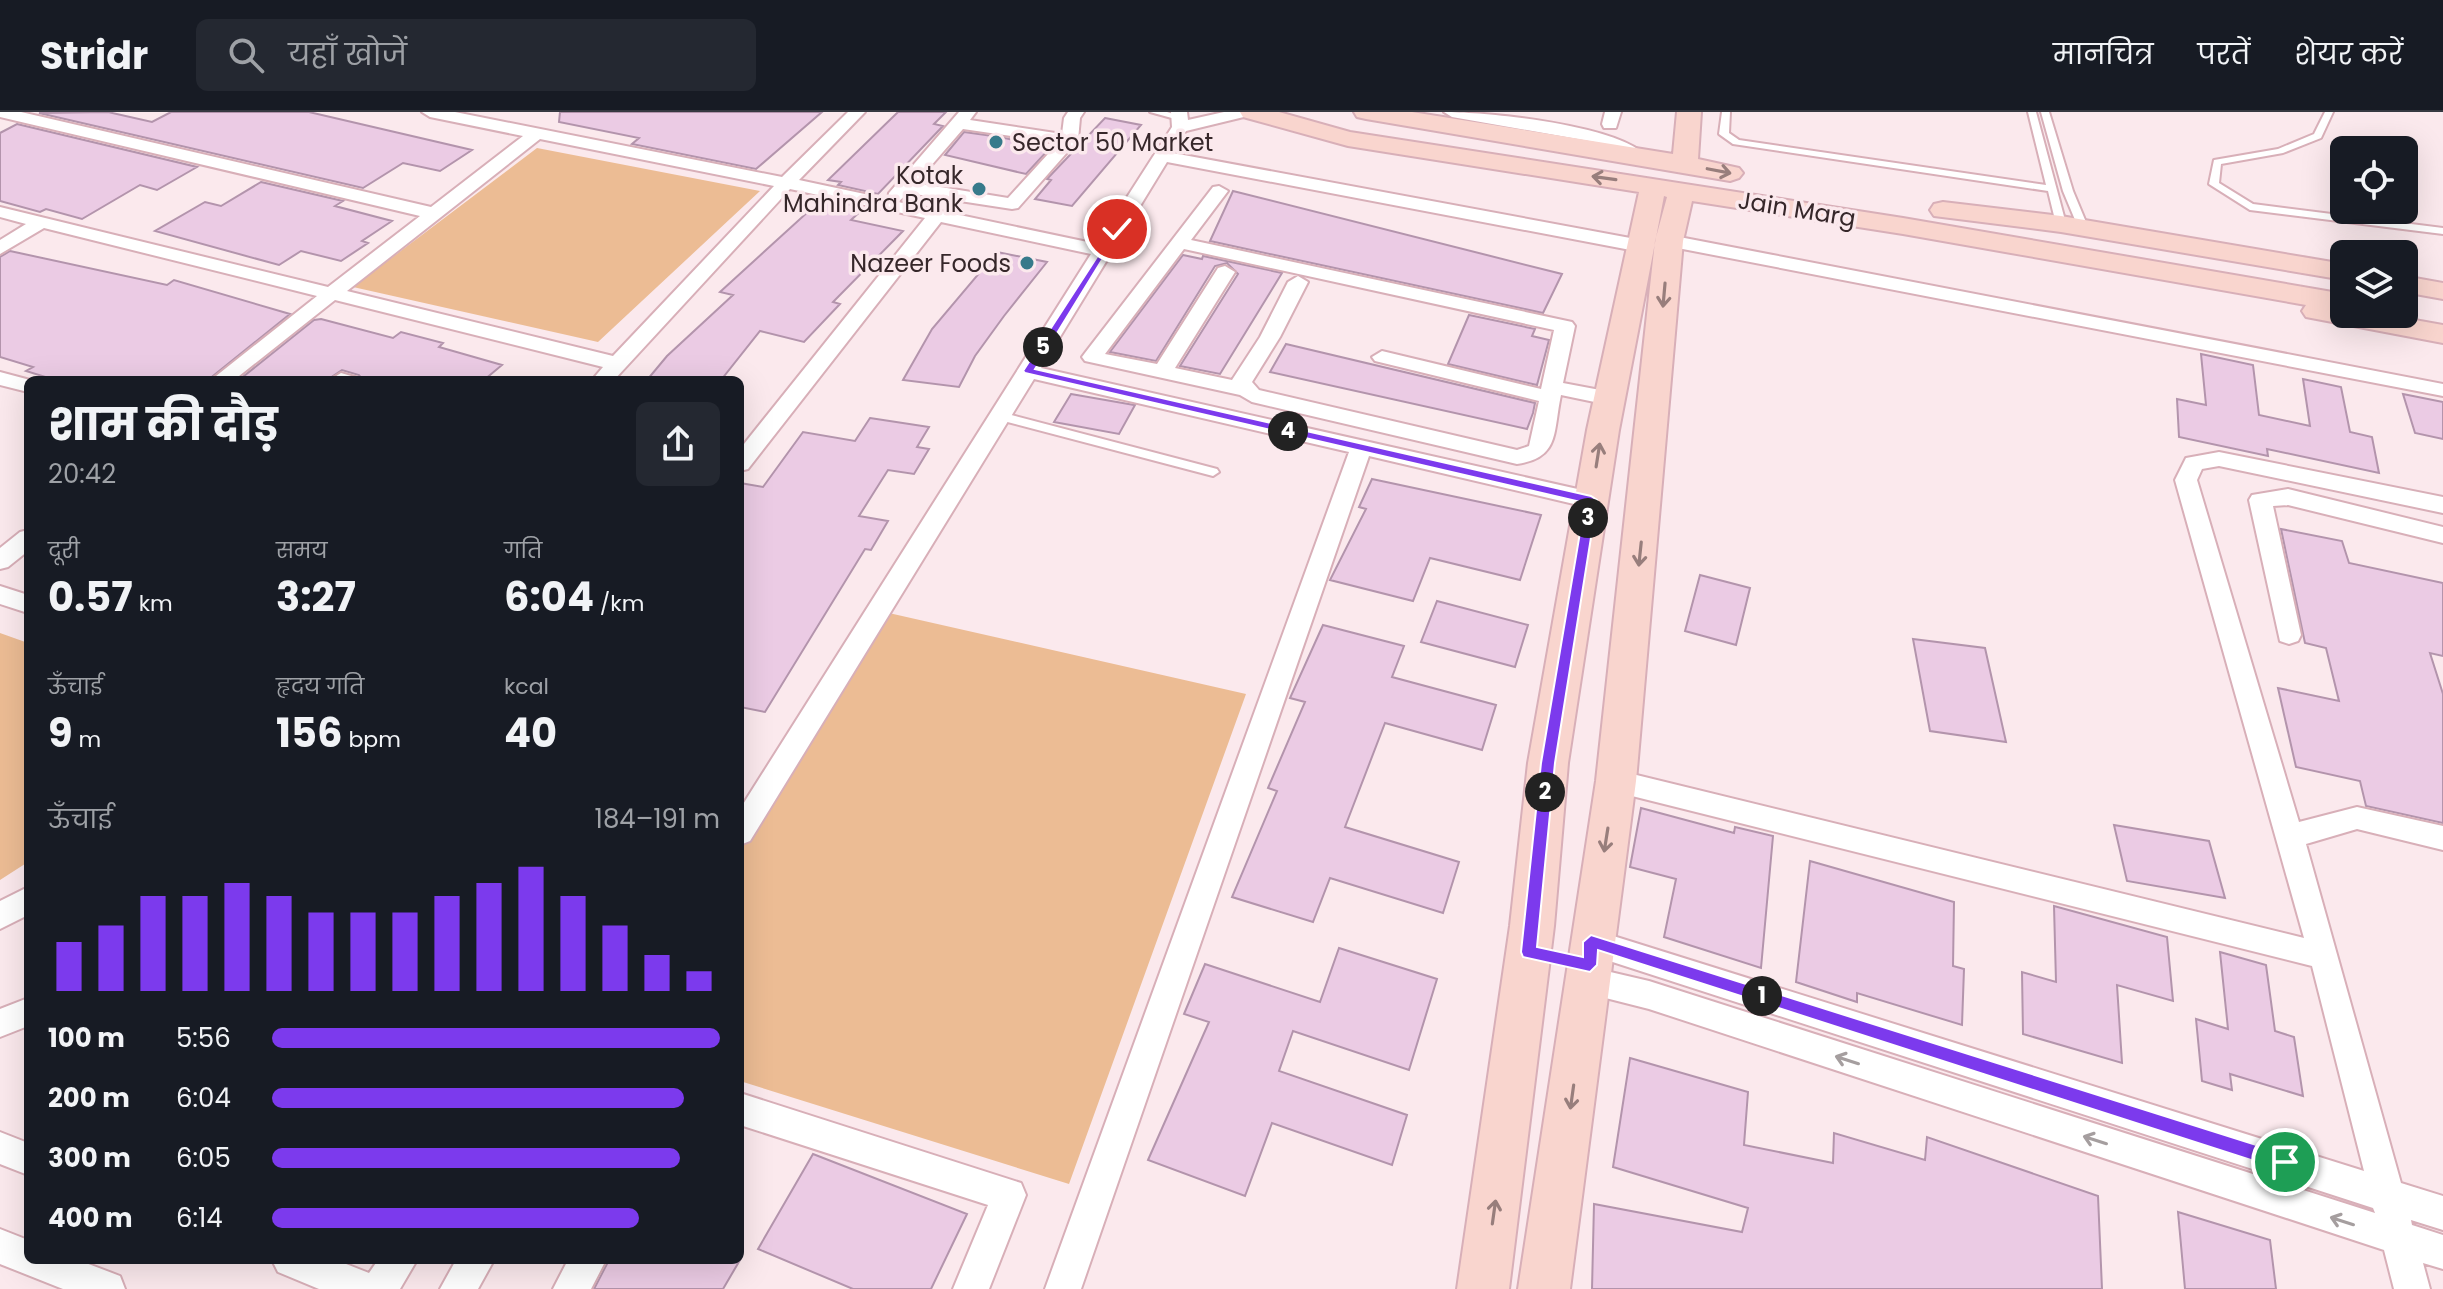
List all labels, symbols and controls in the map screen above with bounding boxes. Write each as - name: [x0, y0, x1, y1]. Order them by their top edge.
- search box: [196, 19, 756, 91]
- text: Stridr: [40, 29, 148, 82]
- icon: search: [224, 33, 268, 77]
- text: यहाँ खोजें: [288, 33, 407, 76]
- text: मानचित्र: [2053, 35, 2154, 74]
- text: परतें: [2198, 35, 2250, 74]
- text: शेयर करें: [2294, 35, 2403, 74]
- place label: Sector 50 Market: [1012, 126, 1213, 159]
- marker: Sector 50 Market: [987, 133, 1005, 151]
- map controls: [2330, 136, 2418, 328]
- button: locate: [2330, 136, 2418, 224]
- place label: Kotak Mahindra Bank: [783, 159, 964, 220]
- one-way arrow: [1706, 164, 1731, 179]
- one-way arrow: [1592, 170, 1618, 185]
- marker: Kotak Mahindra Bank: [970, 180, 988, 198]
- street label: Jain Marg: [1736, 183, 1858, 235]
- pin: [1083, 195, 1151, 263]
- icon: check: [1095, 207, 1139, 251]
- button: layers: [2330, 240, 2418, 328]
- place label: Nazeer Foods: [850, 247, 1011, 280]
- marker: Nazeer Foods: [1018, 254, 1036, 272]
- one-way arrow: [1657, 281, 1672, 308]
- pin: 5: [1023, 327, 1063, 367]
- text: 5: [1036, 331, 1050, 362]
- text: शाम की दौड़: [48, 394, 278, 455]
- button: share: [636, 402, 720, 486]
- pin: 4: [1268, 411, 1308, 451]
- text: 4: [1281, 415, 1295, 446]
- one-way arrow: [1592, 443, 1607, 468]
- text: 20:42: [48, 456, 116, 492]
- pin: 3: [1568, 498, 1608, 538]
- text: 3: [1581, 502, 1595, 533]
- text: दूरी: [48, 535, 80, 566]
- text: समय: [276, 535, 328, 566]
- text: गति: [504, 535, 542, 566]
- one-way arrow: [1632, 540, 1647, 567]
- text: 0.57: [48, 569, 133, 625]
- text: 3:27: [276, 569, 356, 625]
- text: 6:04: [504, 569, 594, 625]
- text: km: [133, 588, 173, 619]
- text: /km: [594, 588, 644, 619]
- text: ऊँचाई: [48, 671, 102, 702]
- text: हृदय गति: [276, 671, 364, 702]
- text: kcal: [504, 671, 549, 702]
- text: 9: [48, 705, 73, 761]
- text: 156: [276, 705, 343, 761]
- text: 40: [504, 705, 557, 761]
- text: m: [73, 724, 101, 755]
- text: bpm: [343, 724, 401, 755]
- pin: 2: [1525, 772, 1565, 812]
- text: 2: [1539, 776, 1551, 807]
- text: ऊँचाई: [48, 801, 112, 837]
- text: 184–191 m: [595, 801, 720, 837]
- one-way arrow: [1598, 827, 1613, 852]
- pin: 1: [1742, 976, 1782, 1016]
- text: 1: [1758, 980, 1766, 1011]
- text: 100 m: [48, 1020, 125, 1056]
- text: 5:56: [176, 1020, 231, 1056]
- one-way arrow: [1835, 1051, 1860, 1066]
- text: 200 m: [48, 1080, 130, 1116]
- text: 6:04: [176, 1080, 231, 1116]
- one-way arrow: [1564, 1084, 1579, 1110]
- pin: [2251, 1128, 2319, 1196]
- one-way arrow: [2082, 1132, 2107, 1147]
- text: 300 m: [48, 1140, 131, 1176]
- text: 6:05: [176, 1140, 231, 1176]
- icon: arrive: [2263, 1140, 2307, 1184]
- one-way arrow: [1486, 1199, 1501, 1226]
- text: 400 m: [48, 1200, 133, 1236]
- text: 6:14: [176, 1200, 223, 1236]
- one-way arrow: [2329, 1213, 2355, 1228]

